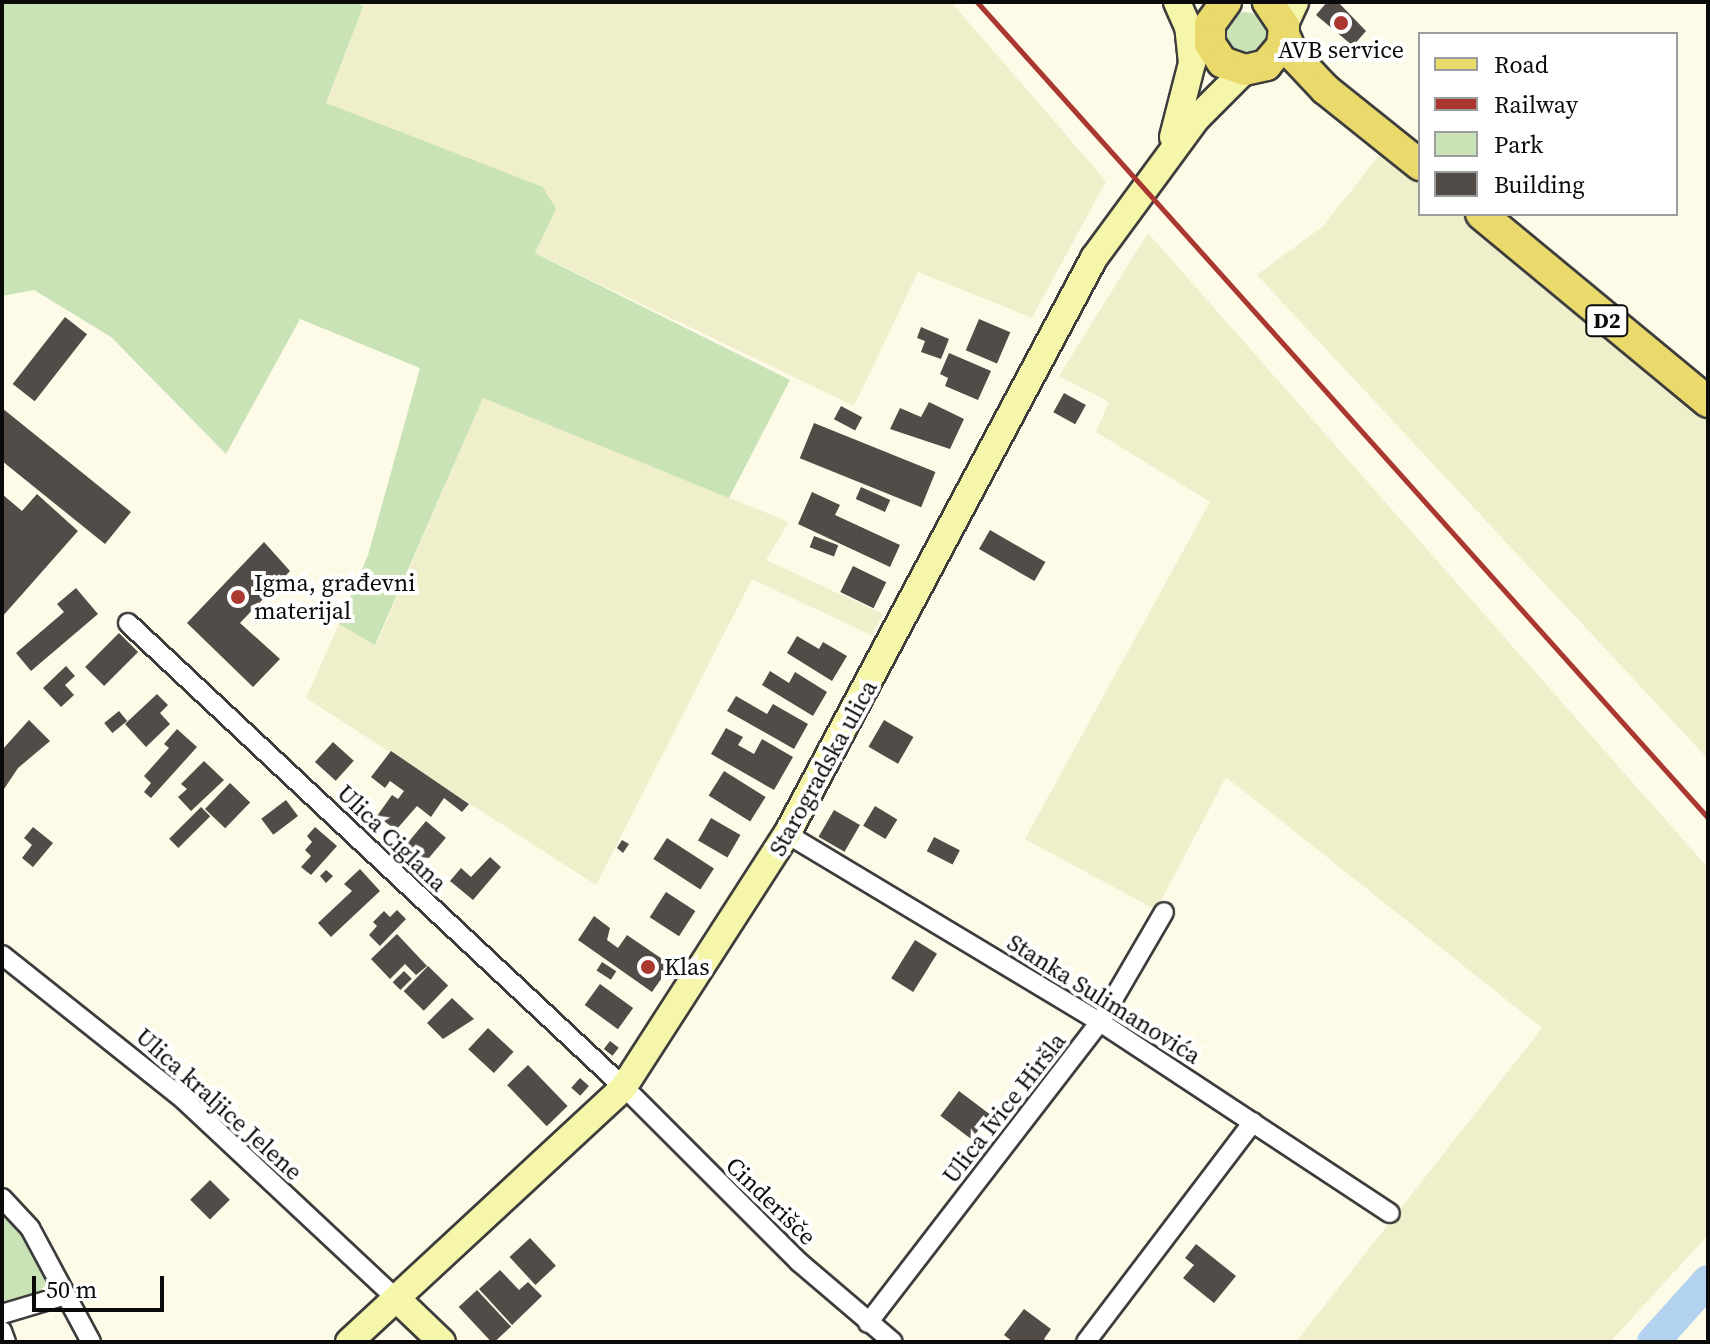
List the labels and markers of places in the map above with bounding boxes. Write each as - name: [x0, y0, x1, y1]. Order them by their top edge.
- marker: AVB service: [1332, 14, 1350, 32]
- place label: AVB service: [1278, 36, 1404, 64]
- place label: Igma, građevni materijal: [254, 569, 415, 625]
- marker: Igma, građevni materijal: [229, 588, 247, 606]
- place label: Klas: [664, 953, 710, 981]
- marker: Klas: [639, 958, 657, 976]

